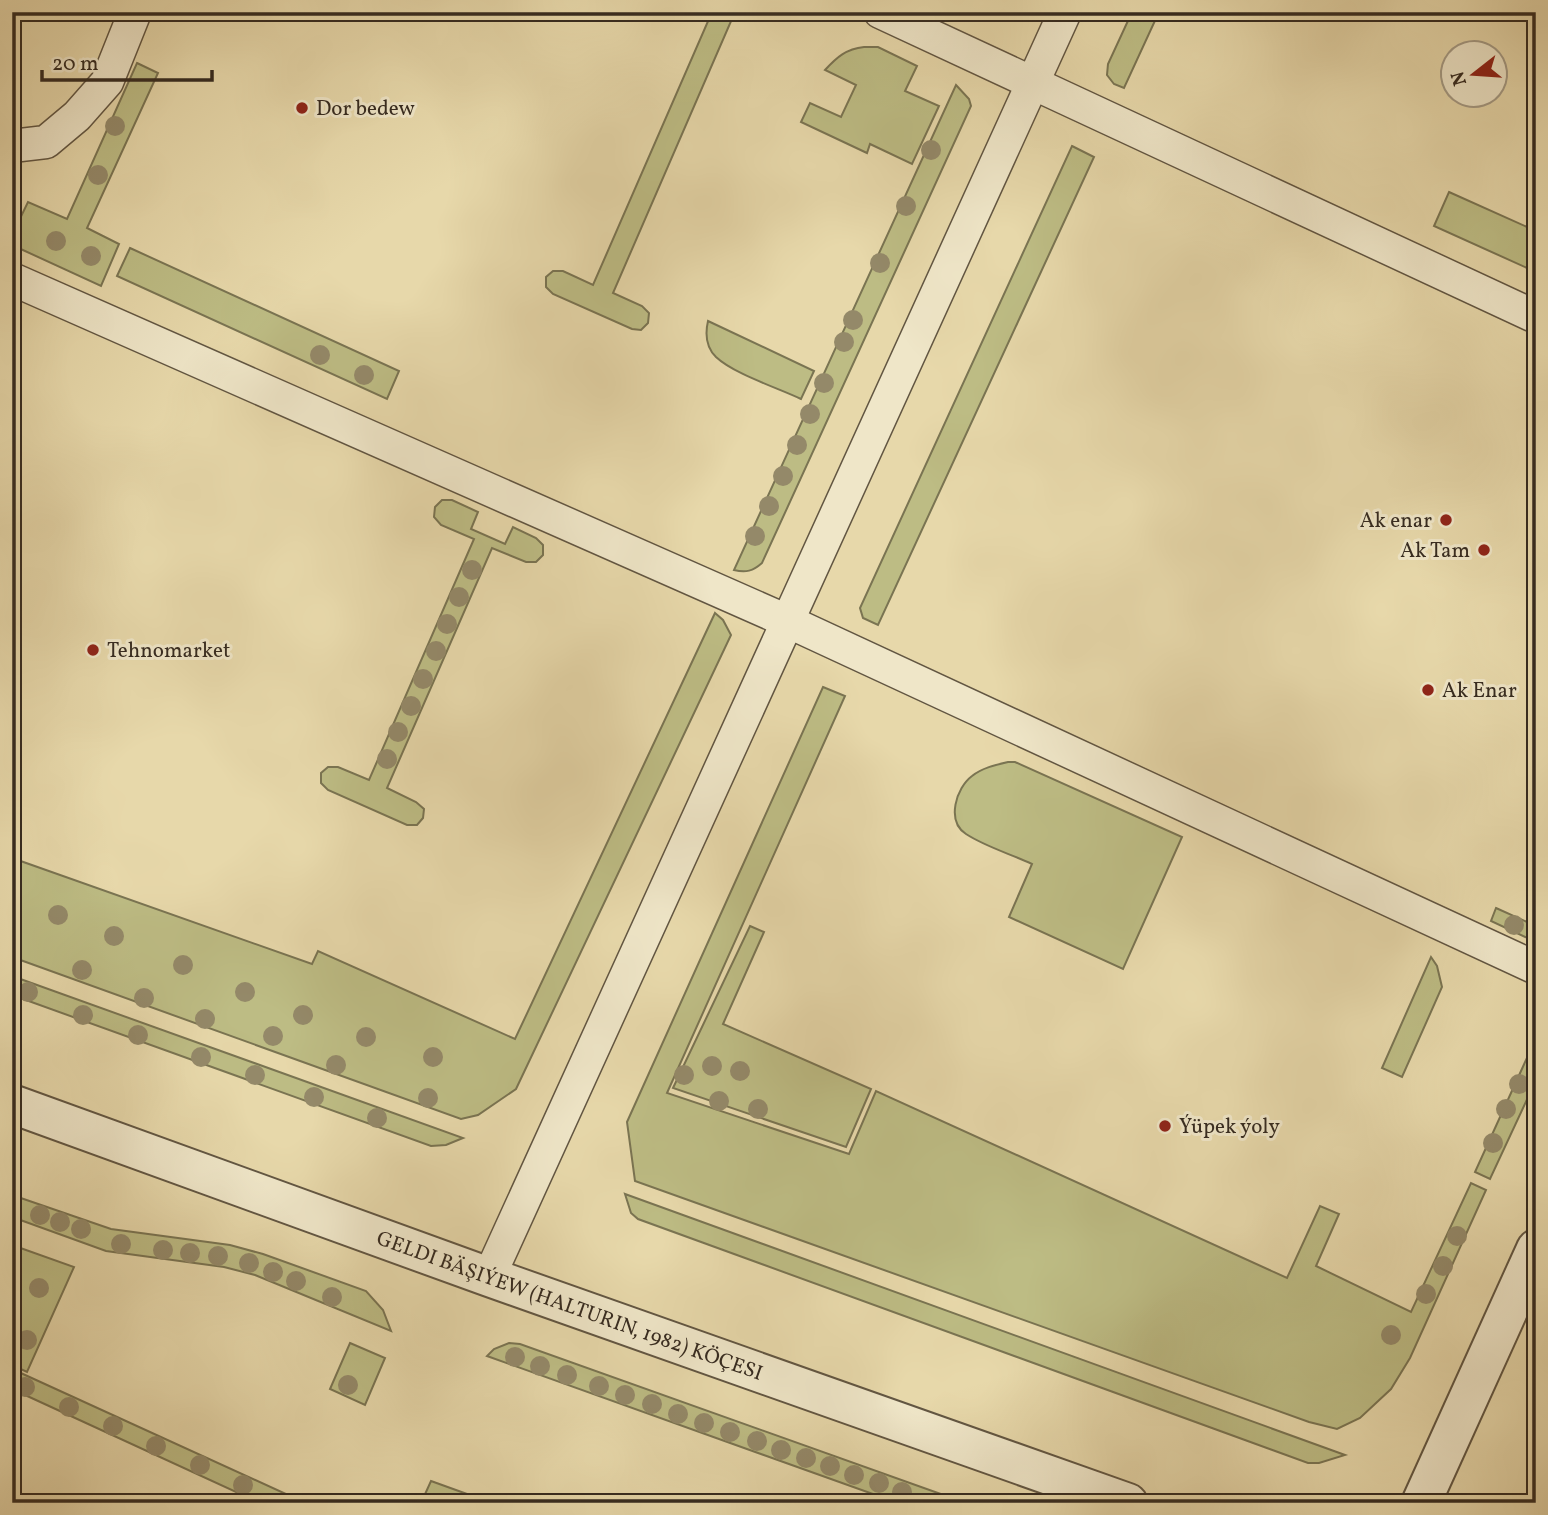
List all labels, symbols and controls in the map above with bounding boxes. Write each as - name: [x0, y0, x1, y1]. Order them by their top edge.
- scale bar: [42, 38, 212, 82]
- north arrow: [1440, 38, 1510, 108]
- text: 20 m: [52, 50, 98, 79]
- text: N: [1445, 68, 1474, 89]
- place label: Dor bedew: [316, 95, 415, 124]
- marker: Dor bedew: [294, 100, 310, 116]
- place label: Ak enar: [1360, 507, 1432, 536]
- marker: Ak enar: [1438, 512, 1454, 528]
- place label: Ak Tam: [1400, 537, 1470, 566]
- marker: Ak Tam: [1476, 542, 1492, 558]
- place label: Tehnomarket: [107, 637, 230, 666]
- marker: Tehnomarket: [85, 642, 101, 658]
- place label: Ak Enar: [1442, 677, 1517, 706]
- marker: Ak Enar: [1420, 682, 1436, 698]
- place label: Ýüpek ýoly: [1179, 1113, 1280, 1142]
- marker: Ýüpek ýoly: [1157, 1118, 1173, 1134]
- street label: GELDI BÄŞIÝEW (HALTURIN, 1982) KÖÇESI: [372, 1224, 767, 1389]

